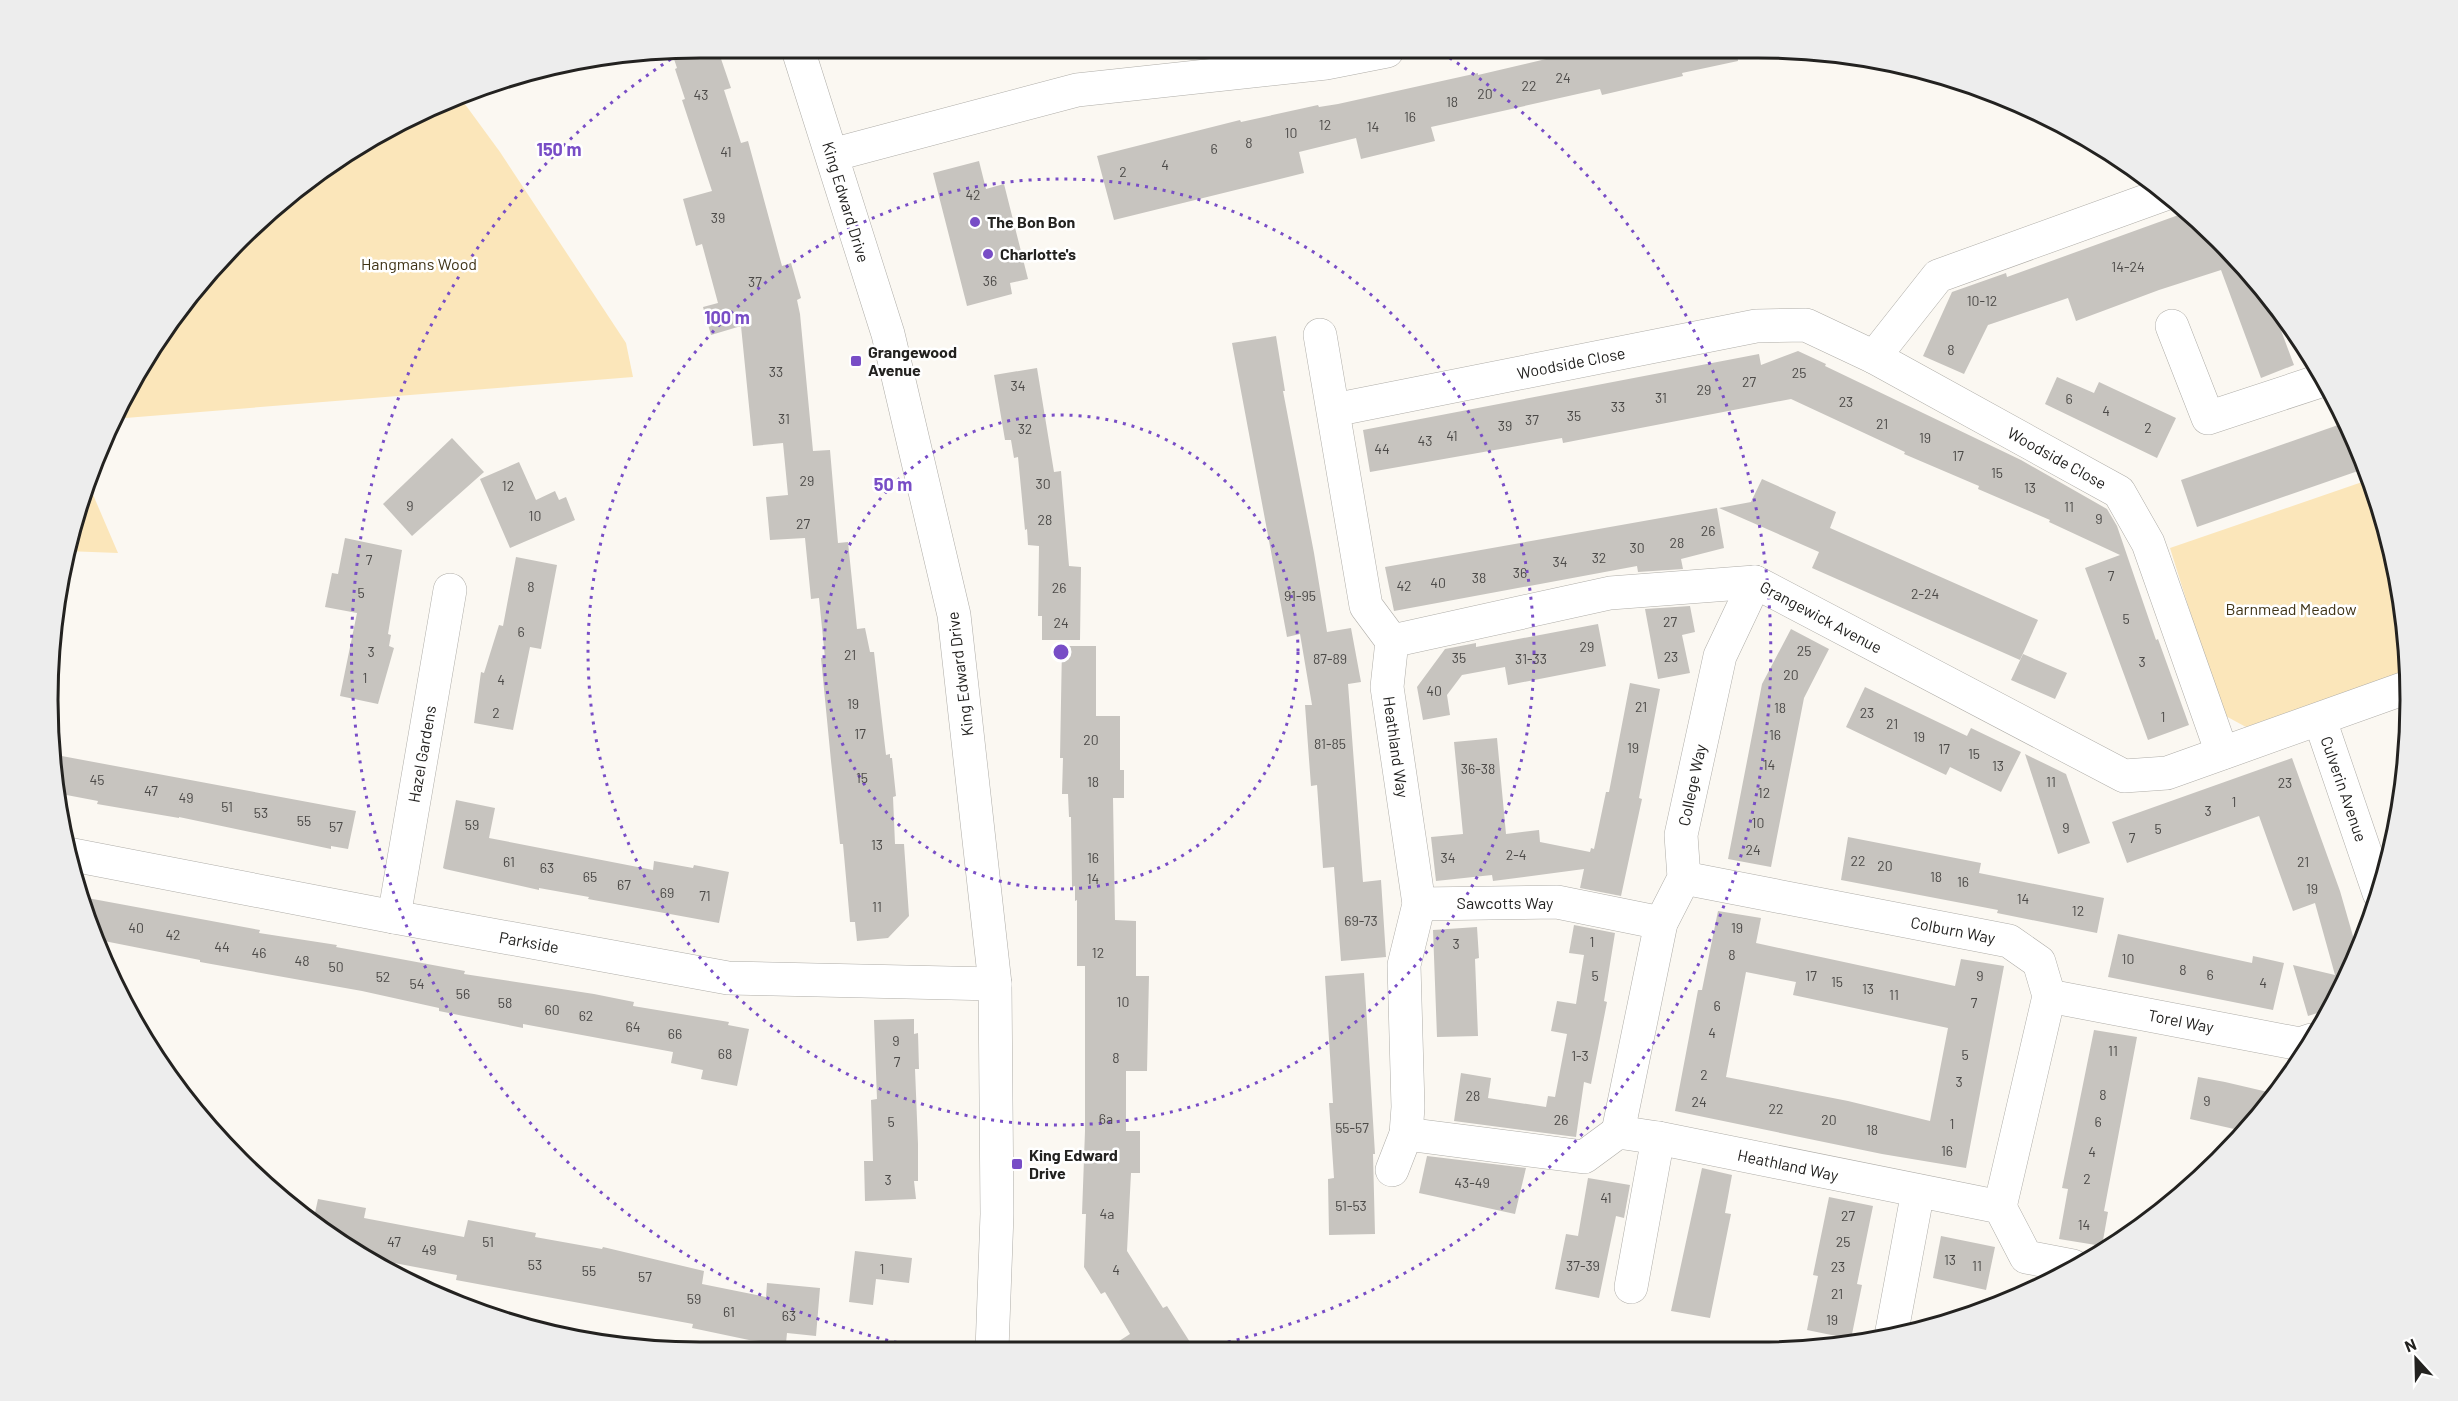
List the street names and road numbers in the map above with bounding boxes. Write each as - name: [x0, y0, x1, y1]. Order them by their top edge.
- street label: King Edward Drive: [819, 139, 874, 265]
- street label: Woodside Close: [1515, 343, 1627, 382]
- street label: Woodside Close: [2005, 423, 2110, 493]
- street label: Grangewick Avenue: [1757, 576, 1885, 657]
- street label: King Edward Drive: [942, 611, 977, 738]
- street label: Heathland Way: [1380, 695, 1413, 800]
- street label: Hazel Gardens: [404, 704, 439, 804]
- street label: Culverin Avenue: [2318, 734, 2371, 844]
- street label: College Way: [1674, 742, 1710, 828]
- street label: Sawcotts Way: [1457, 893, 1554, 912]
- street label: Colburn Way: [1909, 912, 1998, 947]
- street label: Parkside: [498, 927, 560, 956]
- street label: Torel Way: [2147, 1005, 2216, 1036]
- street label: Heathland Way: [1736, 1145, 1841, 1185]

